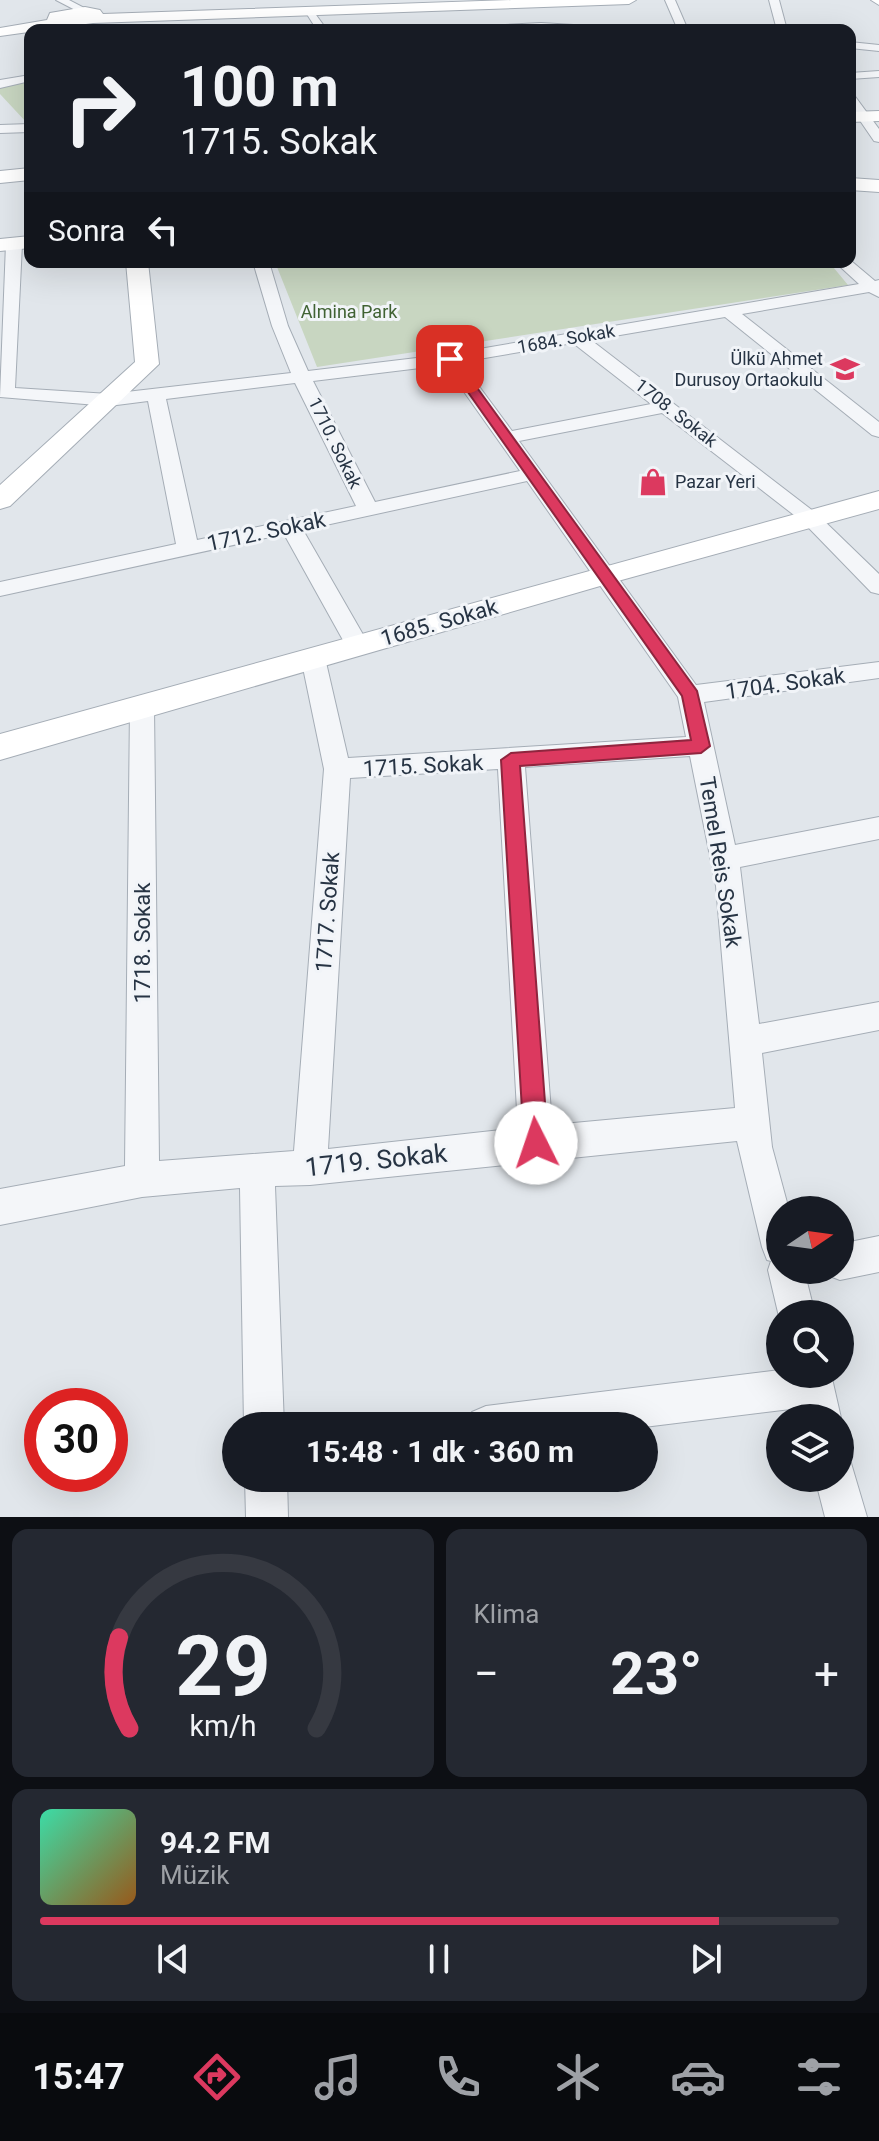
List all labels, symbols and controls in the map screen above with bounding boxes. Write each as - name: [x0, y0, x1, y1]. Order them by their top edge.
- text: 100 m: [180, 54, 339, 120]
- icon: right: [48, 56, 152, 160]
- text: 1715. Sokak: [180, 121, 377, 163]
- icon: left: [141, 208, 185, 252]
- text: Sonra: [48, 213, 125, 248]
- park label: Almina Park: [301, 301, 398, 322]
- street label: 1684. Sokak: [516, 319, 617, 357]
- pin: [416, 325, 484, 393]
- icon: arrive: [428, 337, 472, 381]
- place label: Ülkü Ahmet Durusoy Ortaokulu: [675, 348, 823, 390]
- school or university icon: Ülkü Ahmet Durusoy Ortaokulu: [830, 354, 860, 384]
- street label: 1708. Sokak: [631, 374, 722, 452]
- street label: 1710. Sokak: [304, 394, 367, 493]
- shop icon: Pazar Yeri: [638, 467, 668, 497]
- place label: Pazar Yeri: [675, 471, 756, 492]
- street label: 1712. Sokak: [205, 507, 329, 556]
- street label: 1685. Sokak: [378, 594, 501, 651]
- street label: 1704. Sokak: [724, 663, 847, 704]
- street label: 1715. Sokak: [362, 750, 485, 781]
- street label: Temel Reis Sokak: [695, 775, 746, 950]
- street label: 1717. Sokak: [311, 850, 344, 973]
- street label: 1718. Sokak: [130, 882, 155, 1003]
- position arrow: [494, 1101, 578, 1185]
- street label: 1719. Sokak: [304, 1138, 449, 1182]
- north arrow: [766, 1196, 854, 1284]
- map controls: [766, 1196, 854, 1492]
- button: search: [766, 1300, 854, 1388]
- speed limit sign: 30: [24, 1388, 128, 1492]
- button: layers: [766, 1404, 854, 1492]
- text: 15:48 · 1 dk · 360 m: [306, 1434, 574, 1469]
- text: Klima: [474, 1599, 539, 1629]
- text: 29: [175, 1618, 270, 1715]
- text: 23°: [610, 1638, 702, 1709]
- text: −: [474, 1648, 499, 1700]
- text: +: [814, 1648, 839, 1700]
- text: km/h: [189, 1709, 256, 1743]
- text: 94.2 FM: [160, 1825, 271, 1860]
- text: Müzik: [160, 1860, 229, 1890]
- icon: previous: [151, 1937, 195, 1981]
- icon: pause: [417, 1937, 461, 1981]
- icon: next: [684, 1937, 728, 1981]
- icon: directions: [189, 2049, 245, 2105]
- icon: music: [310, 2049, 366, 2105]
- icon: phone: [430, 2049, 486, 2105]
- icon: climate: [550, 2049, 606, 2105]
- icon: car: [670, 2049, 726, 2105]
- icon: filters: [791, 2049, 847, 2105]
- text: 15:47: [32, 2056, 125, 2098]

